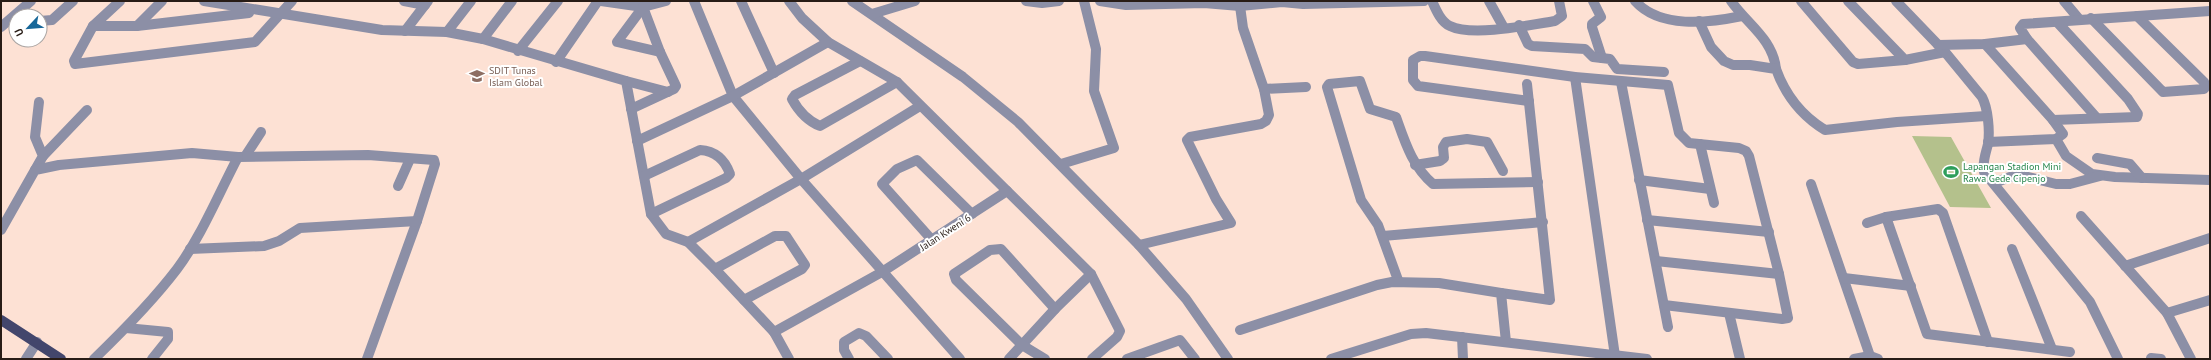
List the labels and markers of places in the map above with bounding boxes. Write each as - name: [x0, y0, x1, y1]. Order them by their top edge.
- place label: SDIT Tunas Islam Global: [489, 64, 543, 89]
- school or university icon: SDIT Tunas Islam Global: [468, 67, 486, 85]
- place label: Lapangan Stadion Mini Rawa Gede Cipenjo: [1963, 160, 2061, 185]
- sports icon: Lapangan Stadion Mini Rawa Gede Cipenjo: [1942, 163, 1960, 181]

